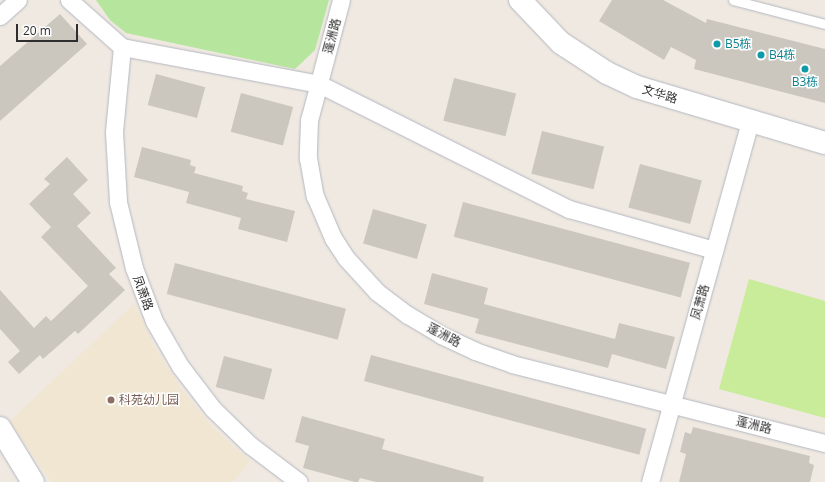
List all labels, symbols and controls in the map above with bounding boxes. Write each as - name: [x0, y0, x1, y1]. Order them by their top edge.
- scale bar: [18, 16, 80, 42]
- street label: 蓬洲路: [320, 17, 344, 55]
- text: 20 m: [23, 22, 51, 39]
- place label: B5栋: [725, 37, 752, 51]
- marker: B5栋: [712, 39, 722, 49]
- place label: B4栋: [769, 48, 796, 62]
- marker: B4栋: [756, 50, 766, 60]
- marker: B3栋: [800, 64, 810, 74]
- place label: B3栋: [792, 75, 818, 89]
- street label: 文华路: [641, 82, 679, 106]
- street label: 凤萧路: [130, 274, 156, 312]
- street label: 凤萧路: [688, 283, 712, 321]
- street label: 蓬洲路: [425, 320, 463, 350]
- place label: 科苑幼儿园: [119, 393, 179, 407]
- marker: 科苑幼儿园: [106, 395, 116, 405]
- street label: 蓬洲路: [735, 414, 773, 436]

